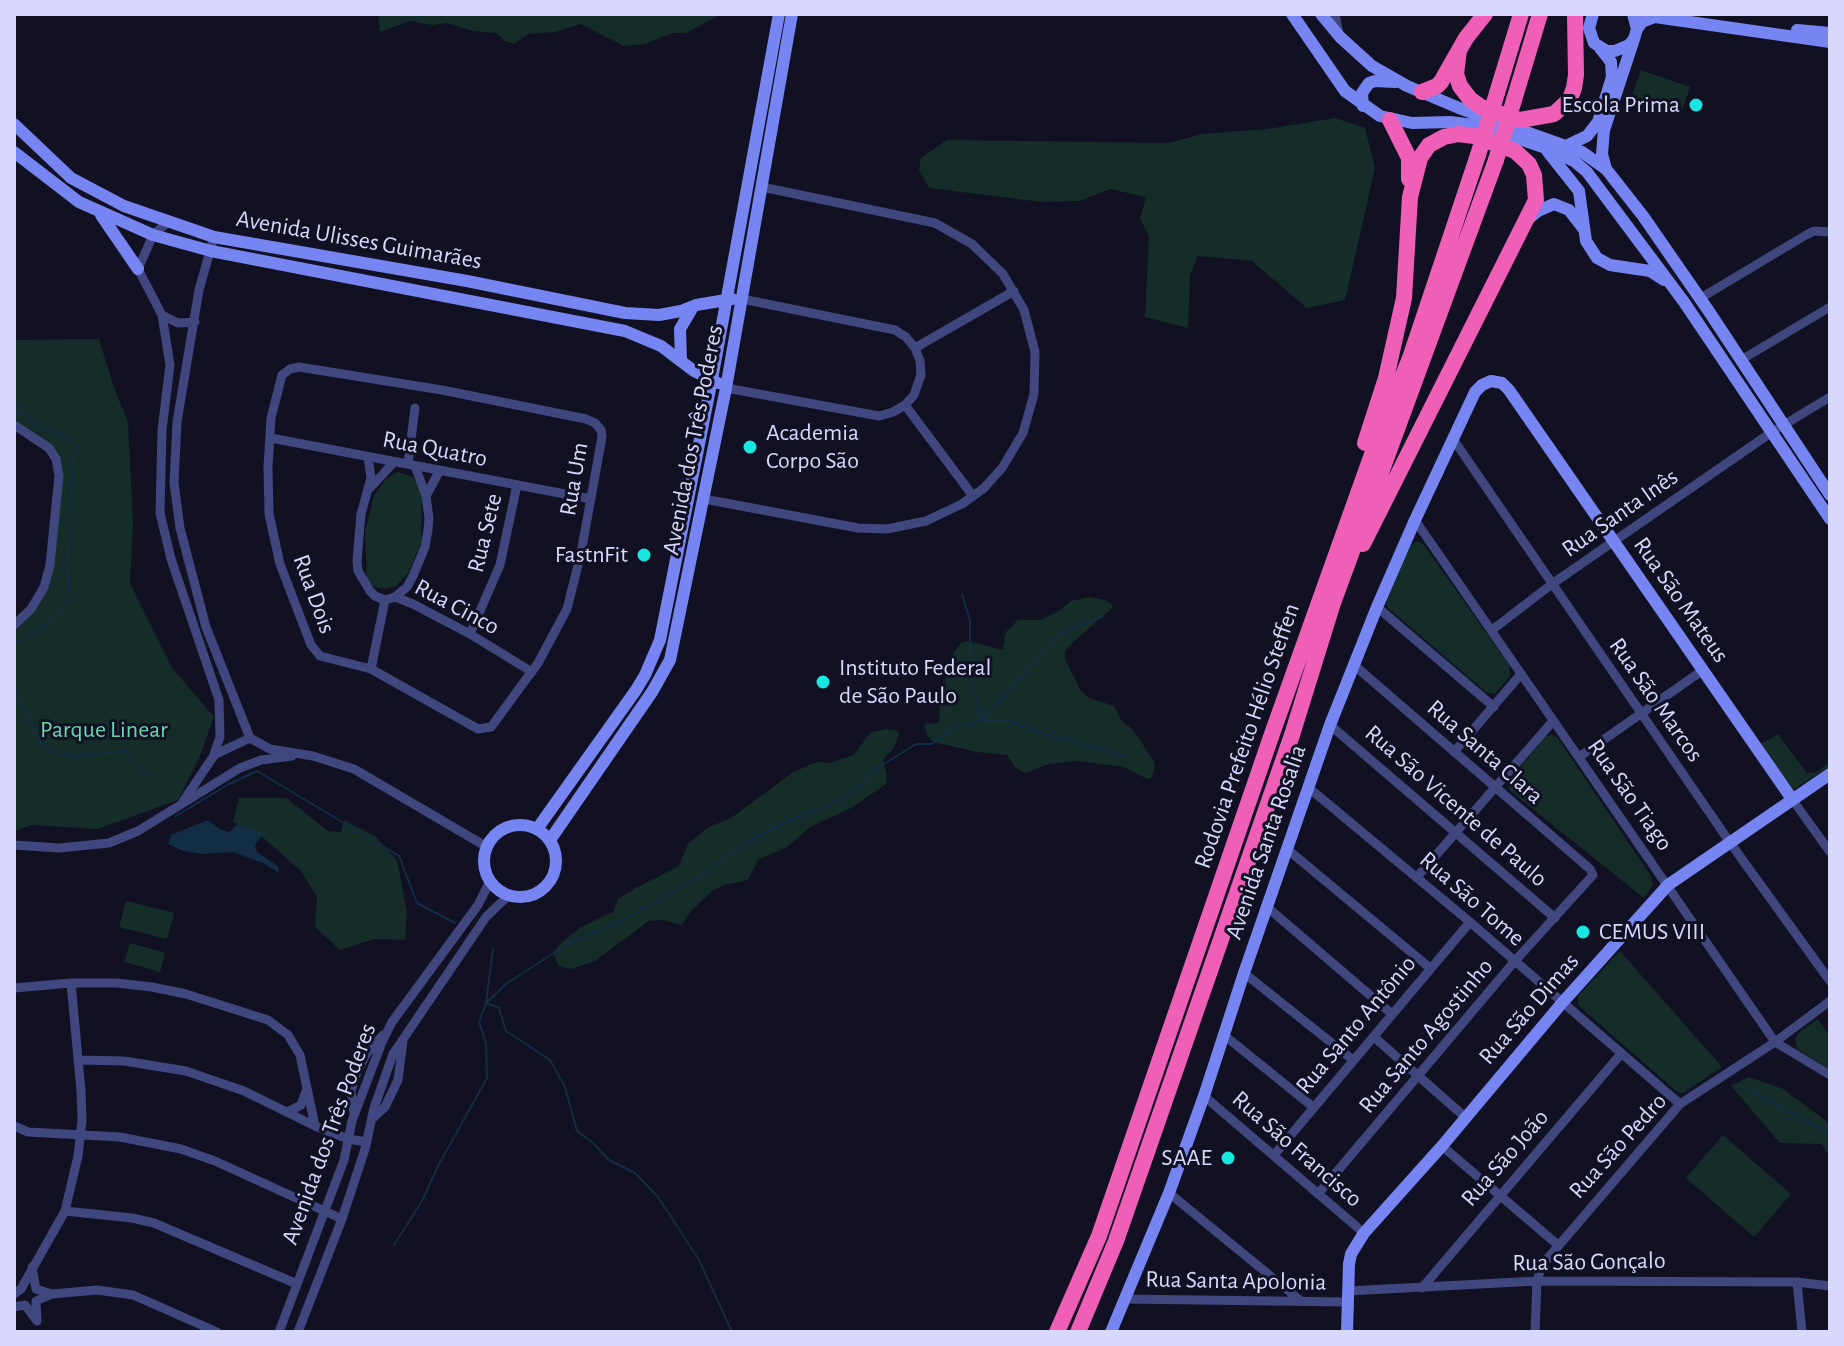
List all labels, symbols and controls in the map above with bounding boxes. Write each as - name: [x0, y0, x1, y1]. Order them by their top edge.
- place label: Escola Prima: [1562, 91, 1680, 119]
- marker: Escola Prima: [1687, 96, 1705, 114]
- street label: Avenida Ulisses Guimarães: [234, 204, 484, 276]
- street label: Avenida dos Três Poderes: [657, 323, 729, 557]
- place label: Academia Corpo São: [766, 419, 859, 475]
- street label: Rua Quatro: [380, 425, 490, 473]
- marker: Academia Corpo São: [741, 438, 759, 456]
- street label: Rua Um: [553, 440, 595, 518]
- street label: Rua Santa Inês: [1556, 462, 1684, 564]
- street label: Rua Sete: [461, 490, 509, 576]
- street label: Rua São Mateus: [1627, 532, 1735, 668]
- place label: FastnFit: [555, 541, 628, 569]
- marker: FastnFit: [635, 546, 653, 564]
- street label: Rua Dois: [286, 550, 342, 638]
- street label: Rua Cinco: [410, 573, 504, 641]
- street label: Rodovia Prefeito Hélio Steffen: [1188, 600, 1306, 872]
- street label: Rua São Marcos: [1603, 632, 1709, 768]
- place label: Instituto Federal de São Paulo: [839, 654, 992, 710]
- marker: Instituto Federal de São Paulo: [814, 673, 832, 691]
- street label: Rua Santa Clara: [1421, 694, 1549, 810]
- park label: Parque Linear: [40, 716, 168, 744]
- street label: Rua São Vicente de Paulo: [1359, 719, 1553, 893]
- street label: Rua São Tiago: [1581, 734, 1679, 856]
- street label: Avenida Santa Rosalia: [1219, 741, 1313, 943]
- street label: Rua São Tome: [1414, 846, 1530, 952]
- place label: CEMUS VIII: [1599, 918, 1705, 946]
- marker: CEMUS VIII: [1574, 923, 1592, 941]
- street label: Rua São Dimas: [1473, 947, 1585, 1071]
- street label: Rua Santo Antônio: [1290, 950, 1422, 1100]
- street label: Rua Santo Agostinho: [1353, 953, 1499, 1119]
- street label: Avenida dos Três Poderes: [276, 1019, 382, 1249]
- street label: Rua São Francisco: [1226, 1085, 1368, 1213]
- street label: Rua São Pedro: [1563, 1087, 1673, 1205]
- street label: Rua São João: [1455, 1104, 1555, 1212]
- place label: SAAE: [1161, 1144, 1212, 1172]
- marker: SAAE: [1219, 1149, 1237, 1167]
- street label: Rua São Gonçalo: [1512, 1246, 1666, 1278]
- street label: Rua Santa Apolonia: [1145, 1265, 1327, 1297]

